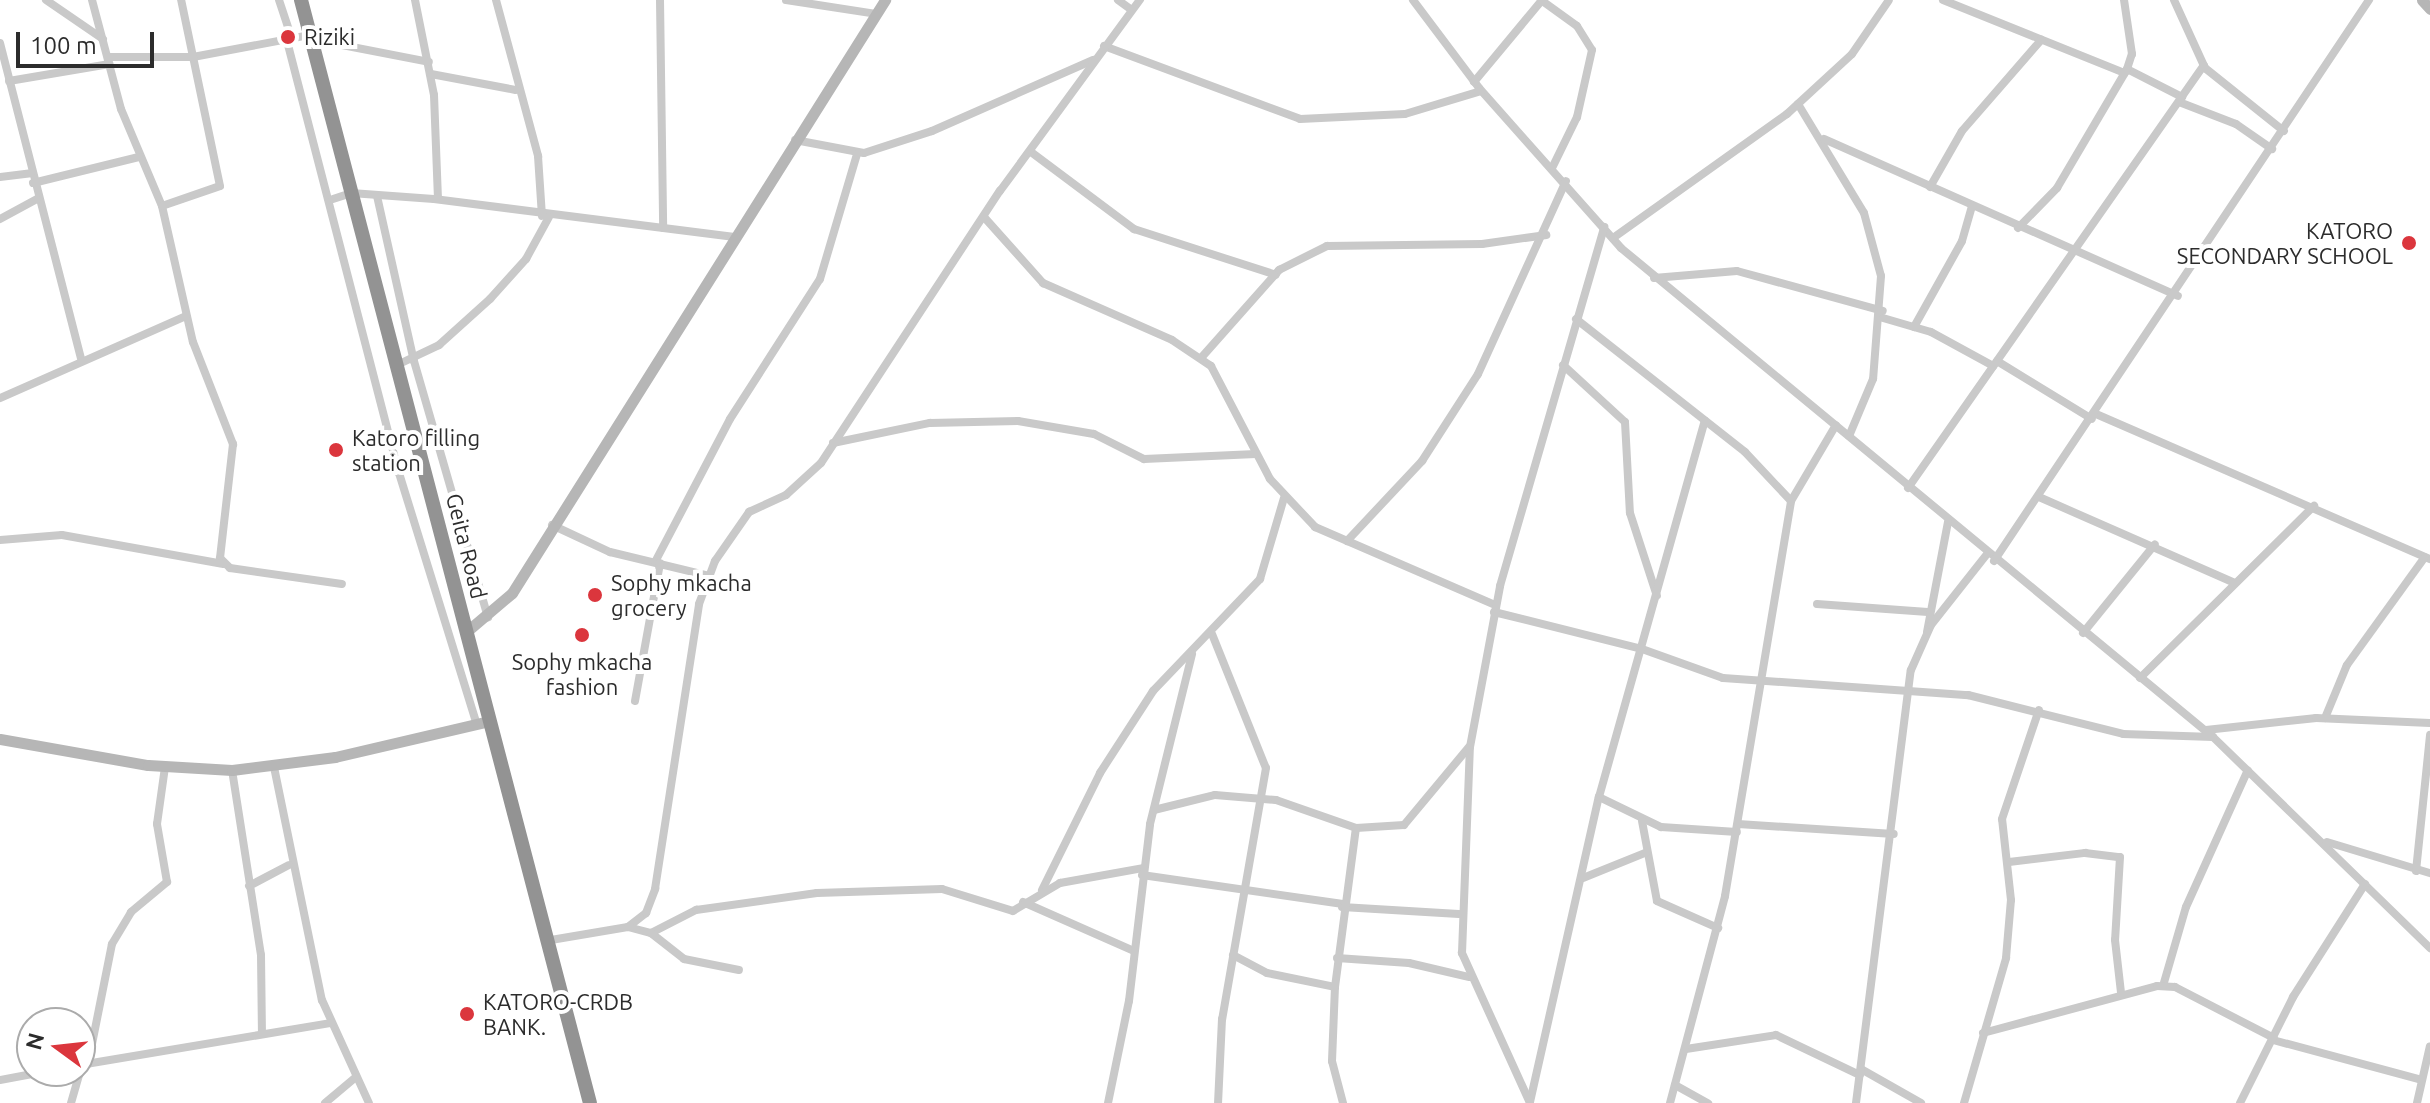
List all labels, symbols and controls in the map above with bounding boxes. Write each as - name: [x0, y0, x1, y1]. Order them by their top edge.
- scale bar: [20, 16, 158, 66]
- place label: Riziki: [304, 24, 355, 50]
- marker: Riziki: [279, 28, 297, 46]
- text: 100 m: [30, 32, 97, 59]
- place label: KATORO SECONDARY SCHOOL: [2177, 217, 2393, 268]
- marker: KATORO SECONDARY SCHOOL: [2400, 234, 2418, 252]
- place label: Katoro filling station: [352, 424, 480, 476]
- marker: Katoro filling station: [327, 441, 345, 459]
- street label: Geita Road: [441, 491, 493, 601]
- place label: Sophy mkacha grocery: [611, 569, 752, 620]
- marker: Sophy mkacha grocery: [586, 586, 604, 604]
- marker: Sophy mkacha fashion: [573, 626, 591, 644]
- place label: Sophy mkacha fashion: [512, 648, 652, 700]
- place label: KATORO-CRDB BANK.: [483, 988, 633, 1040]
- marker: KATORO-CRDB BANK.: [458, 1005, 476, 1023]
- north arrow: [16, 1007, 96, 1087]
- text: N: [20, 1030, 48, 1052]

